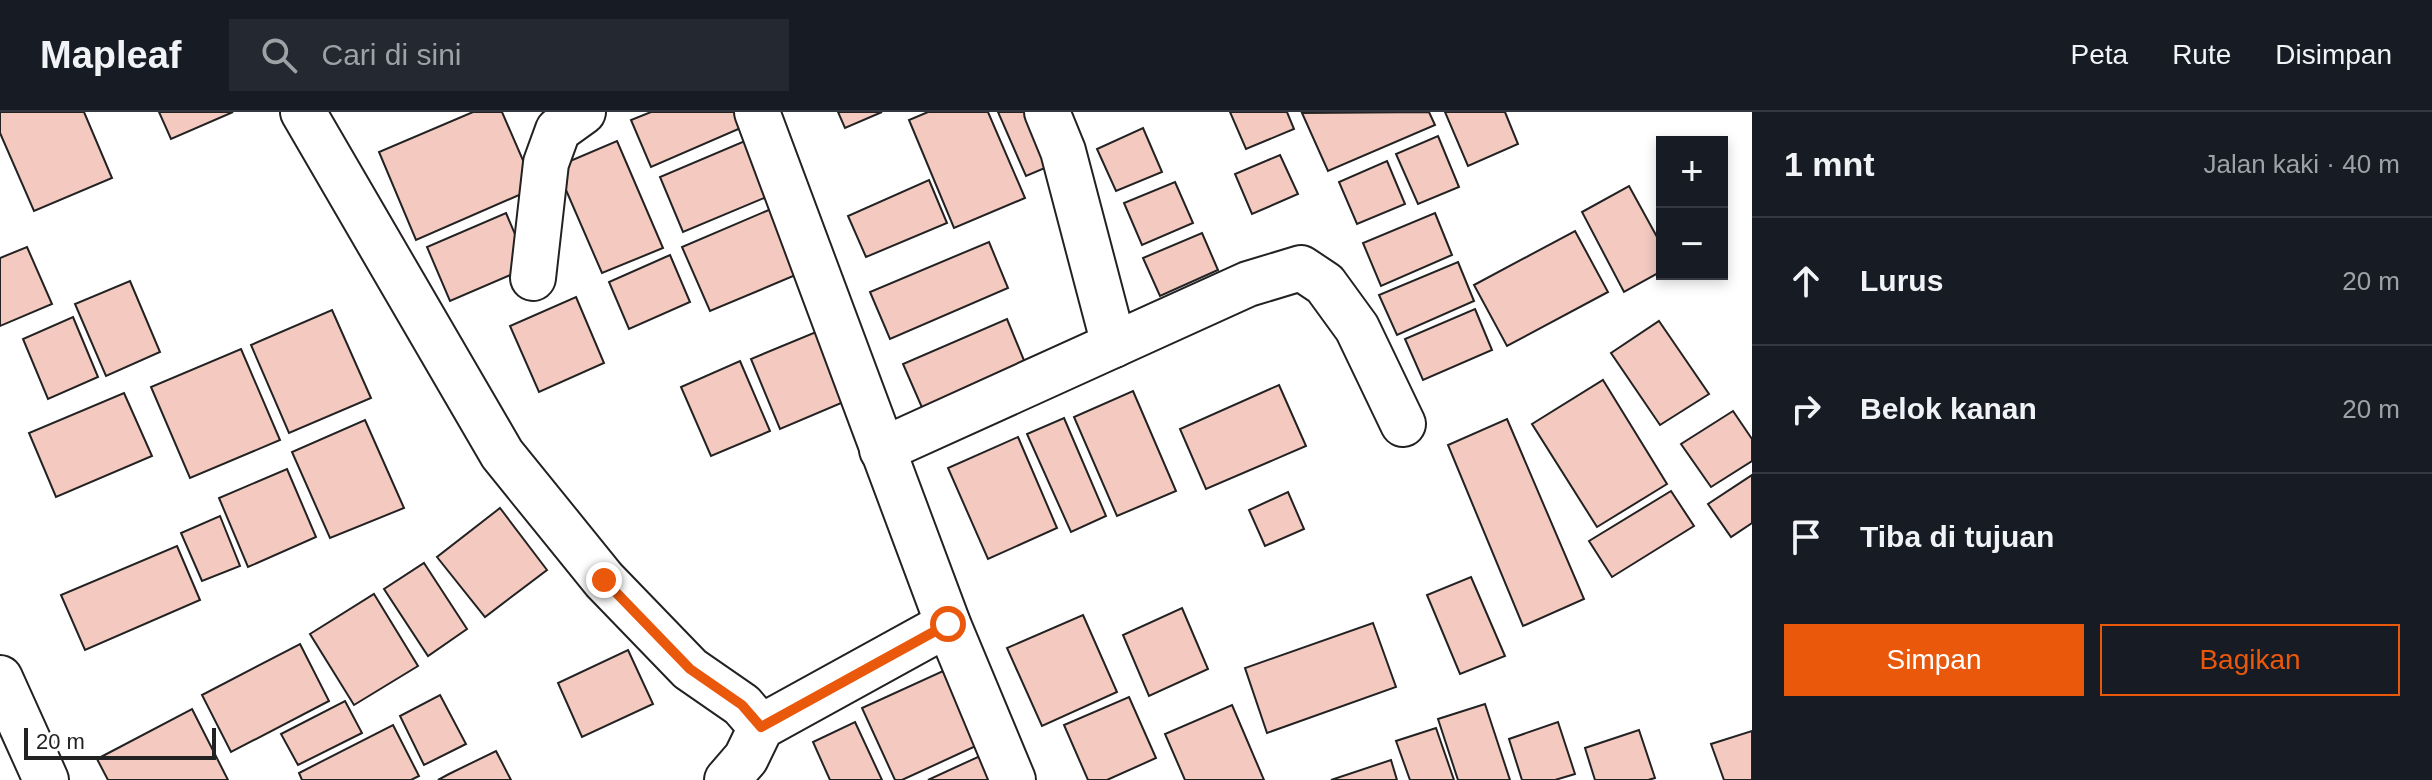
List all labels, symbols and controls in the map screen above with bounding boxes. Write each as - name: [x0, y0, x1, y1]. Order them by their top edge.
- search box: [229, 19, 789, 91]
- icon: search: [257, 33, 301, 77]
- text: Mapleaf: [40, 34, 181, 76]
- text: Cari di sini: [321, 38, 462, 71]
- text: Peta: [2071, 39, 2128, 70]
- text: Rute: [2172, 39, 2231, 70]
- text: Disimpan: [2275, 39, 2392, 70]
- map controls: [1656, 136, 1728, 280]
- button: +: [1656, 136, 1728, 208]
- text: 1 mnt: [1784, 145, 1875, 183]
- text: Jalan kaki · 40 m: [2203, 149, 2400, 179]
- button: −: [1656, 208, 1728, 280]
- icon: ahead: [1784, 259, 1828, 303]
- text: Lurus: [1860, 264, 1943, 297]
- text: 20 m: [2342, 266, 2400, 296]
- icon: right: [1784, 387, 1828, 431]
- text: Belok kanan: [1860, 392, 2037, 425]
- text: 20 m: [2342, 394, 2400, 424]
- icon: arrive: [1784, 515, 1828, 559]
- text: Tiba di tujuan: [1860, 520, 2054, 553]
- route end: [586, 562, 622, 598]
- route start: [930, 606, 966, 642]
- button: Simpan: [1784, 624, 2084, 696]
- button: Bagikan: [2100, 624, 2400, 696]
- scale bar: [24, 724, 216, 760]
- text: 20 m: [36, 729, 85, 754]

